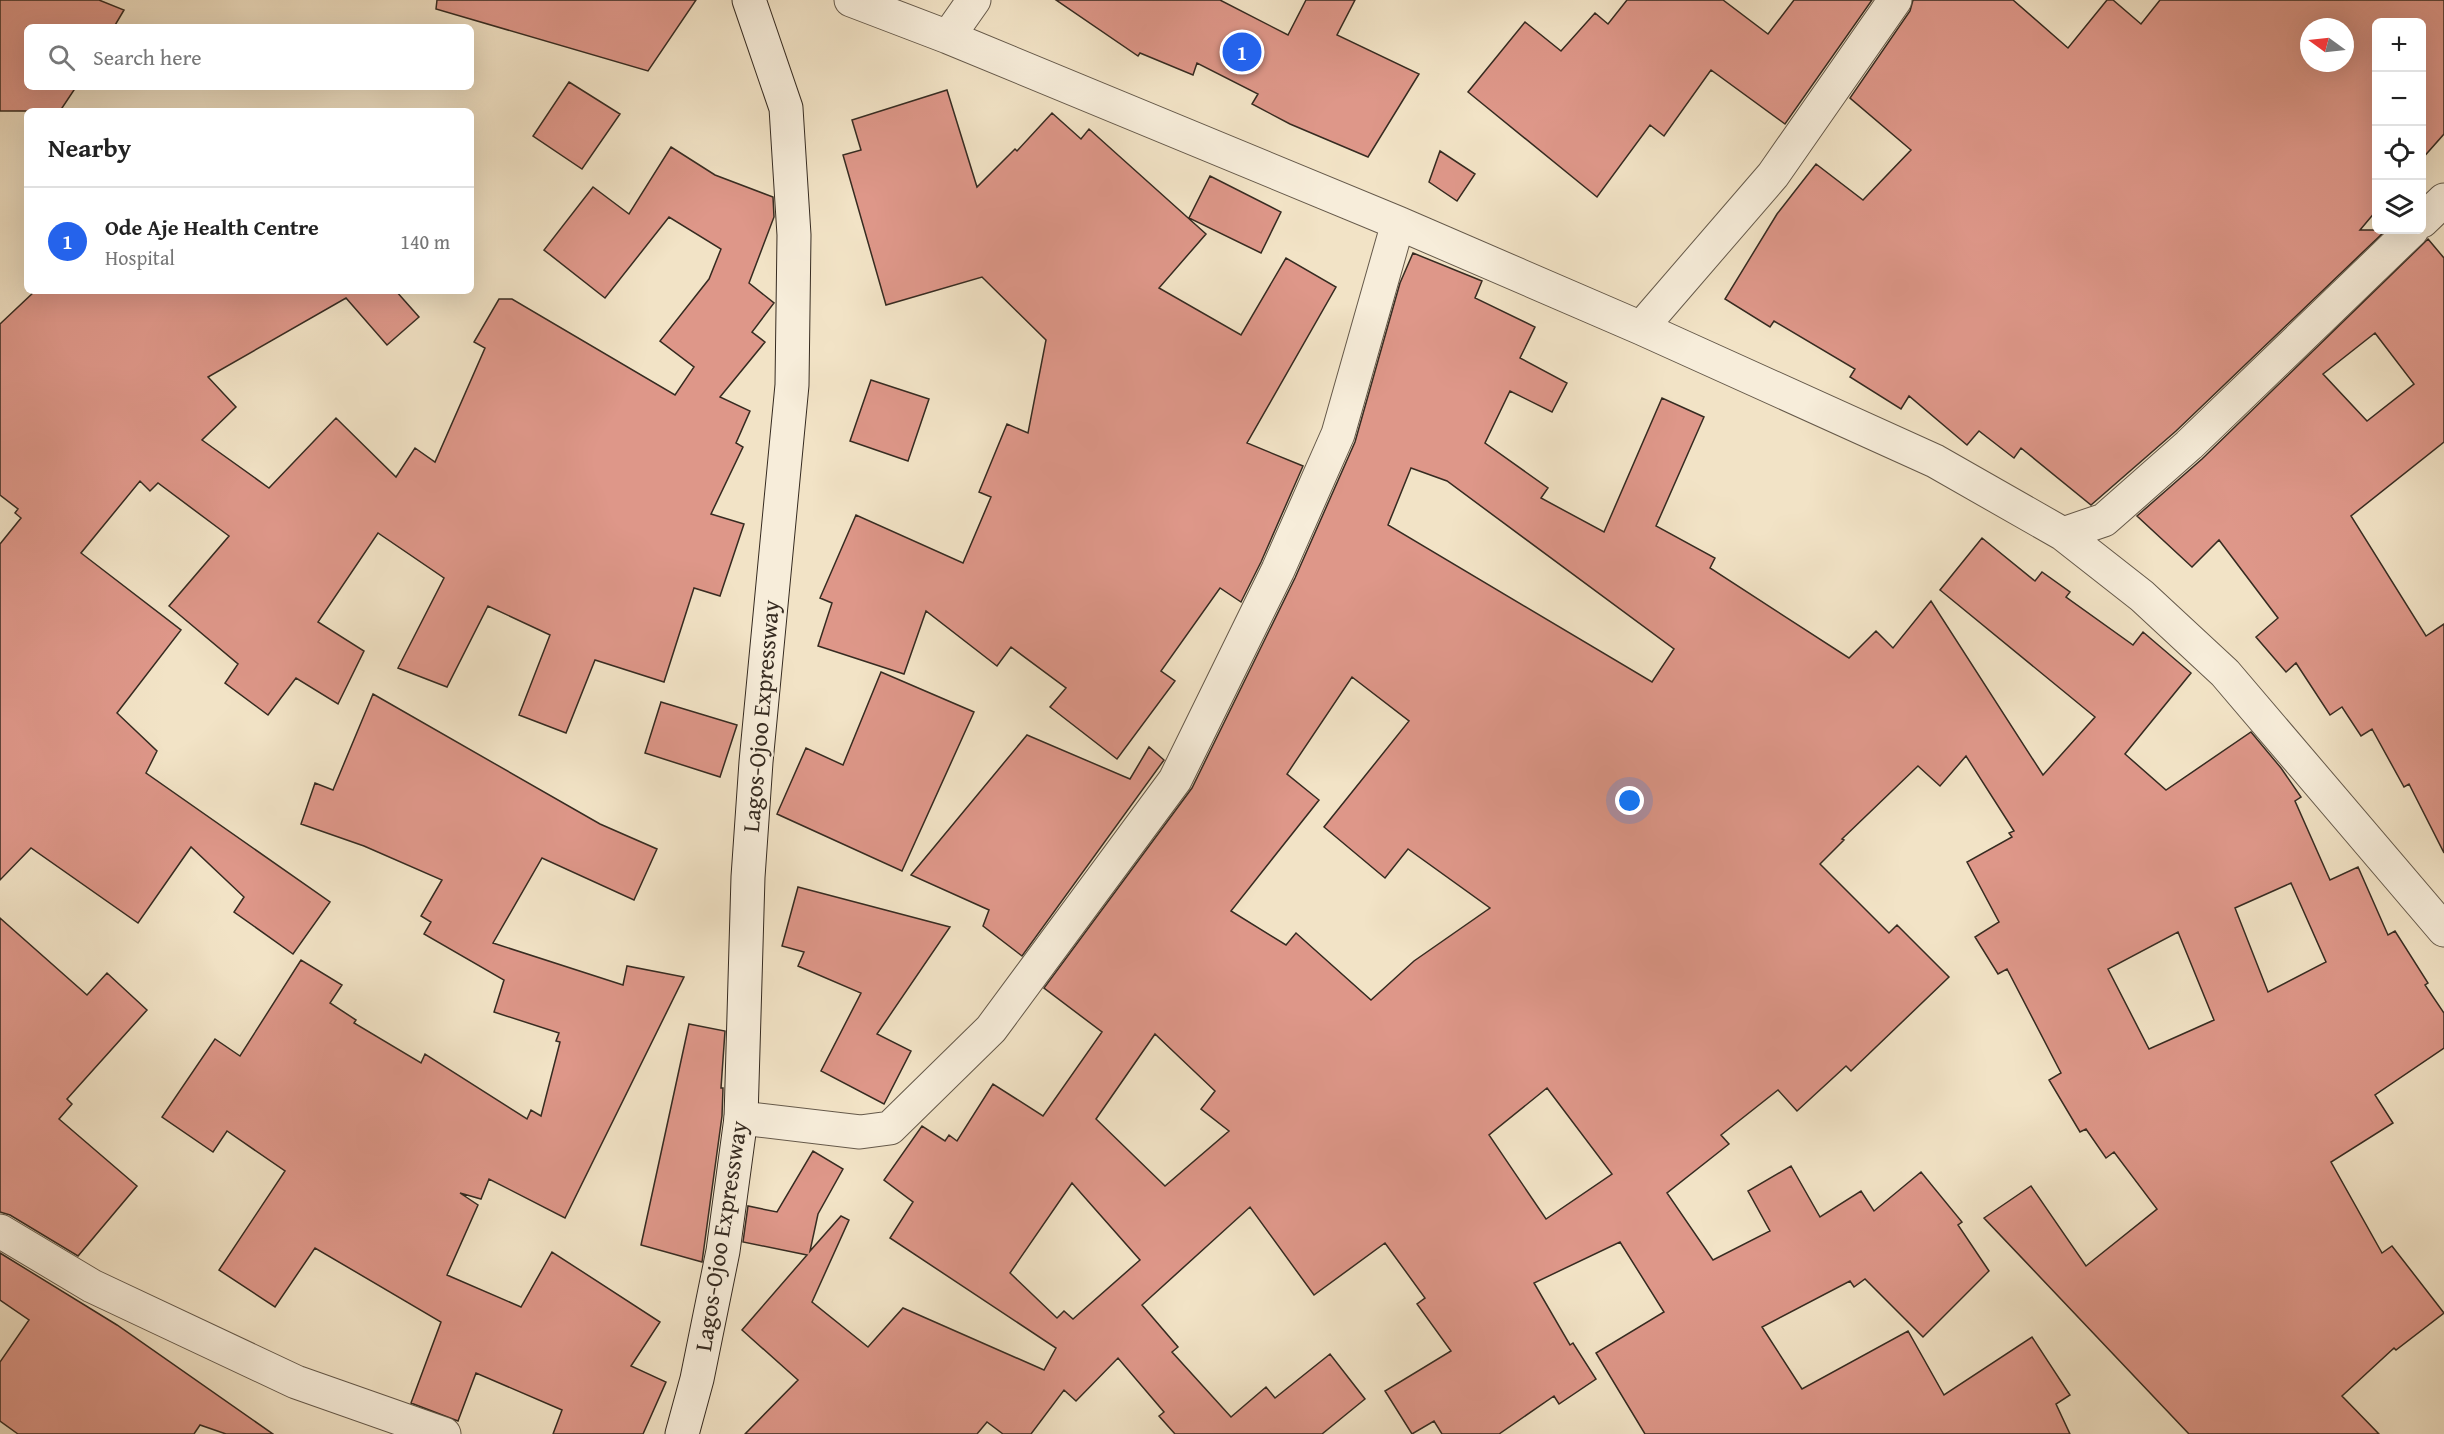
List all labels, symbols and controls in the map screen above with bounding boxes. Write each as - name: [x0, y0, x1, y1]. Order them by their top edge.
- north arrow: [2300, 18, 2354, 72]
- map controls: [2372, 18, 2426, 234]
- button: +: [2372, 18, 2426, 72]
- search box: [24, 24, 474, 90]
- pin: 1: [1222, 29, 1262, 74]
- icon: search: [45, 41, 78, 74]
- text: Search here: [93, 41, 202, 73]
- button: −: [2372, 72, 2426, 126]
- button: locate: [2372, 126, 2426, 180]
- text: Nearby: [48, 128, 131, 167]
- button: layers: [2372, 180, 2426, 234]
- text: Ode Aje Health Centre: [105, 211, 319, 243]
- text: 1: [62, 227, 73, 256]
- text: 140 m: [400, 227, 450, 256]
- text: Hospital: [105, 243, 175, 272]
- street label: Lagos-Ojoo Expressway: [733, 598, 788, 833]
- your location: [1615, 786, 1644, 815]
- street label: Lagos-Ojoo Expressway: [685, 1118, 756, 1354]

